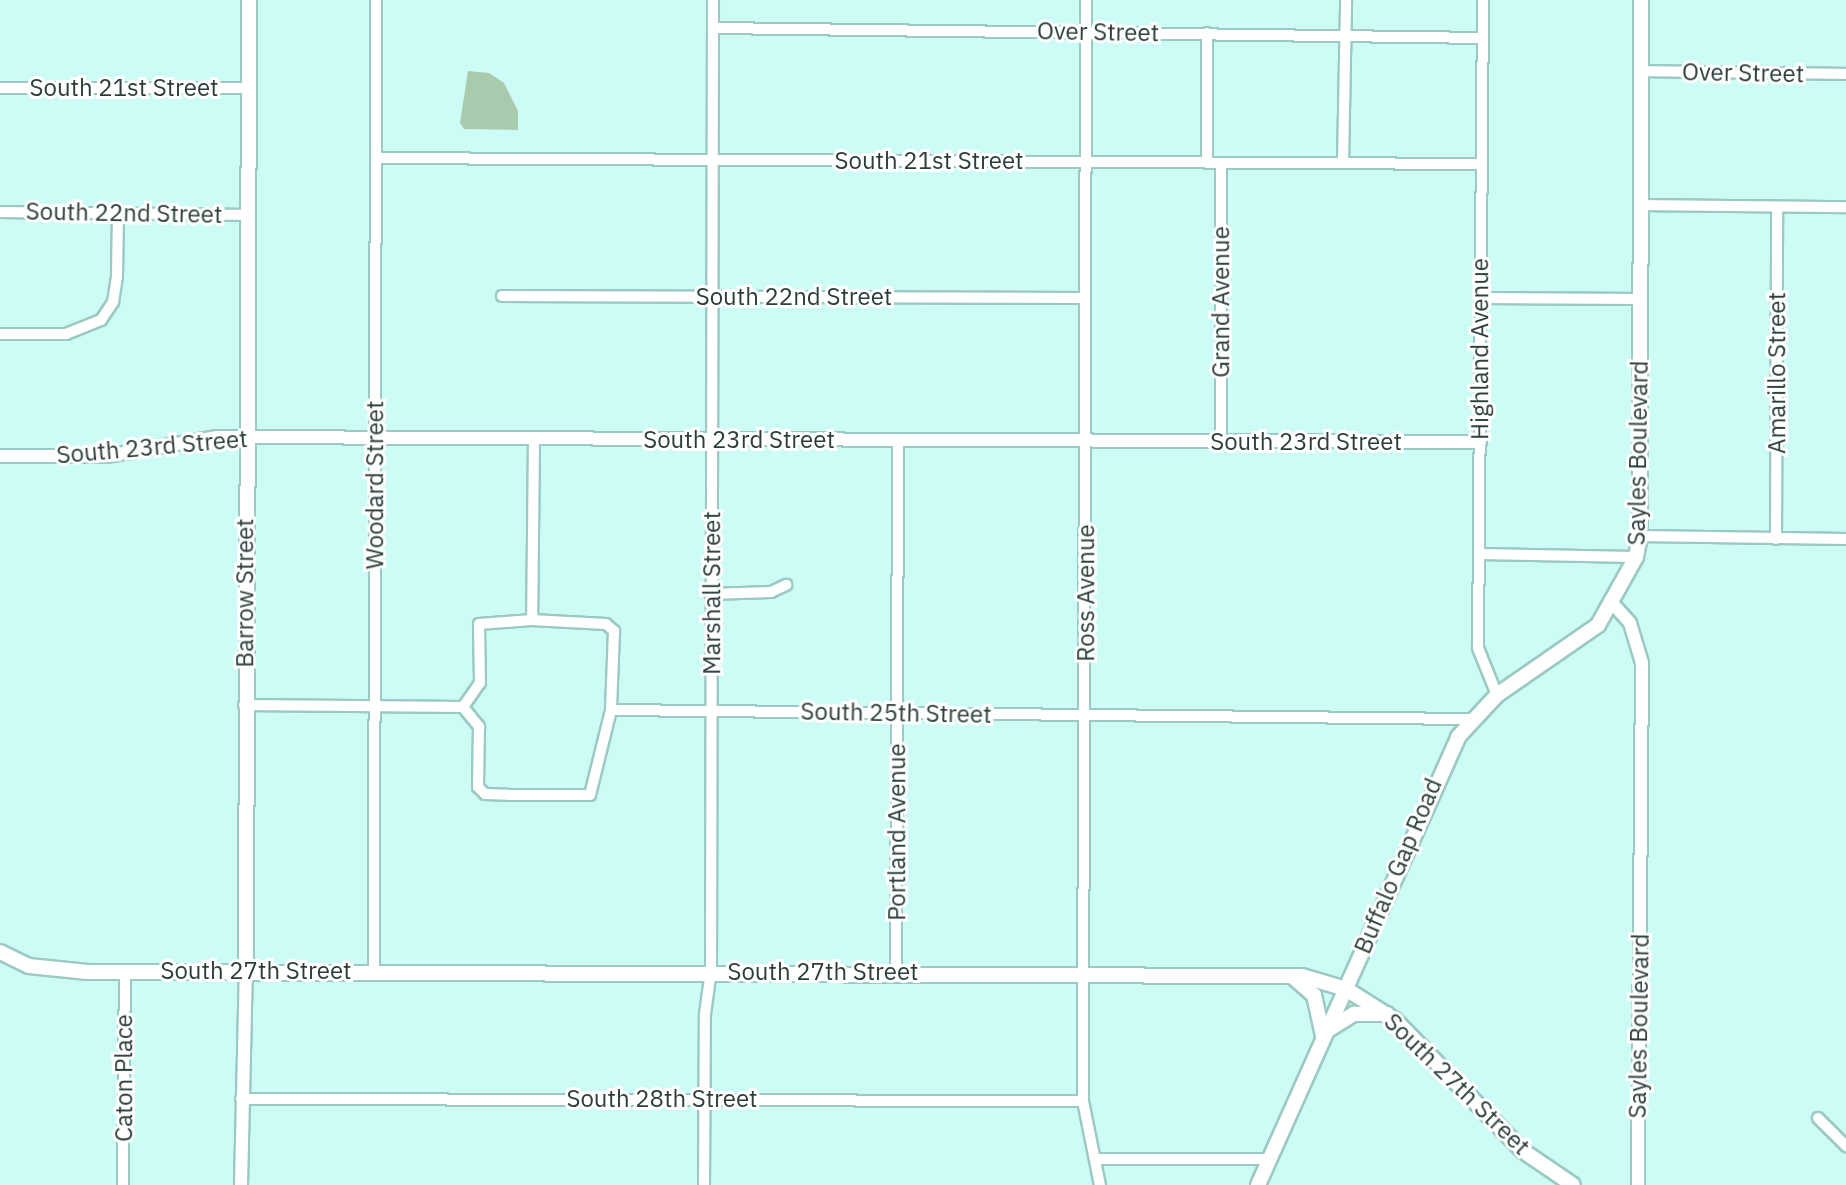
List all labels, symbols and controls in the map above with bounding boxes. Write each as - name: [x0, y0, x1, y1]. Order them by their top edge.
- street label: Over Street: [1037, 17, 1159, 47]
- street label: Over Street: [1682, 58, 1804, 88]
- street label: South 21st Street: [30, 74, 218, 102]
- street label: South 21st Street: [835, 147, 1023, 175]
- street label: South 22nd Street: [25, 197, 223, 229]
- street label: Grand Avenue: [1207, 226, 1235, 378]
- street label: Highland Avenue: [1466, 258, 1494, 440]
- street label: South 22nd Street: [696, 283, 892, 311]
- street label: Amarillo Street: [1763, 292, 1791, 454]
- street label: Sayles Boulevard: [1622, 360, 1654, 546]
- street label: Woodard Street: [361, 401, 389, 569]
- street label: South 23rd Street: [55, 424, 249, 470]
- street label: South 23rd Street: [643, 426, 835, 454]
- street label: South 23rd Street: [1210, 428, 1402, 456]
- street label: Marshall Street: [698, 511, 726, 675]
- street label: Barrow Street: [231, 518, 259, 668]
- street label: Ross Avenue: [1072, 524, 1100, 662]
- street label: South 25th Street: [800, 697, 992, 729]
- street label: Portland Avenue: [883, 743, 911, 921]
- street label: Buffalo Gap Road: [1348, 774, 1448, 958]
- street label: Sayles Boulevard: [1623, 933, 1655, 1119]
- street label: South 27th Street: [160, 957, 352, 985]
- street label: South 27th Street: [727, 958, 919, 986]
- street label: South 27th Street: [1378, 1007, 1536, 1161]
- street label: Caton Place: [110, 1014, 138, 1142]
- street label: South 28th Street: [566, 1085, 758, 1113]

